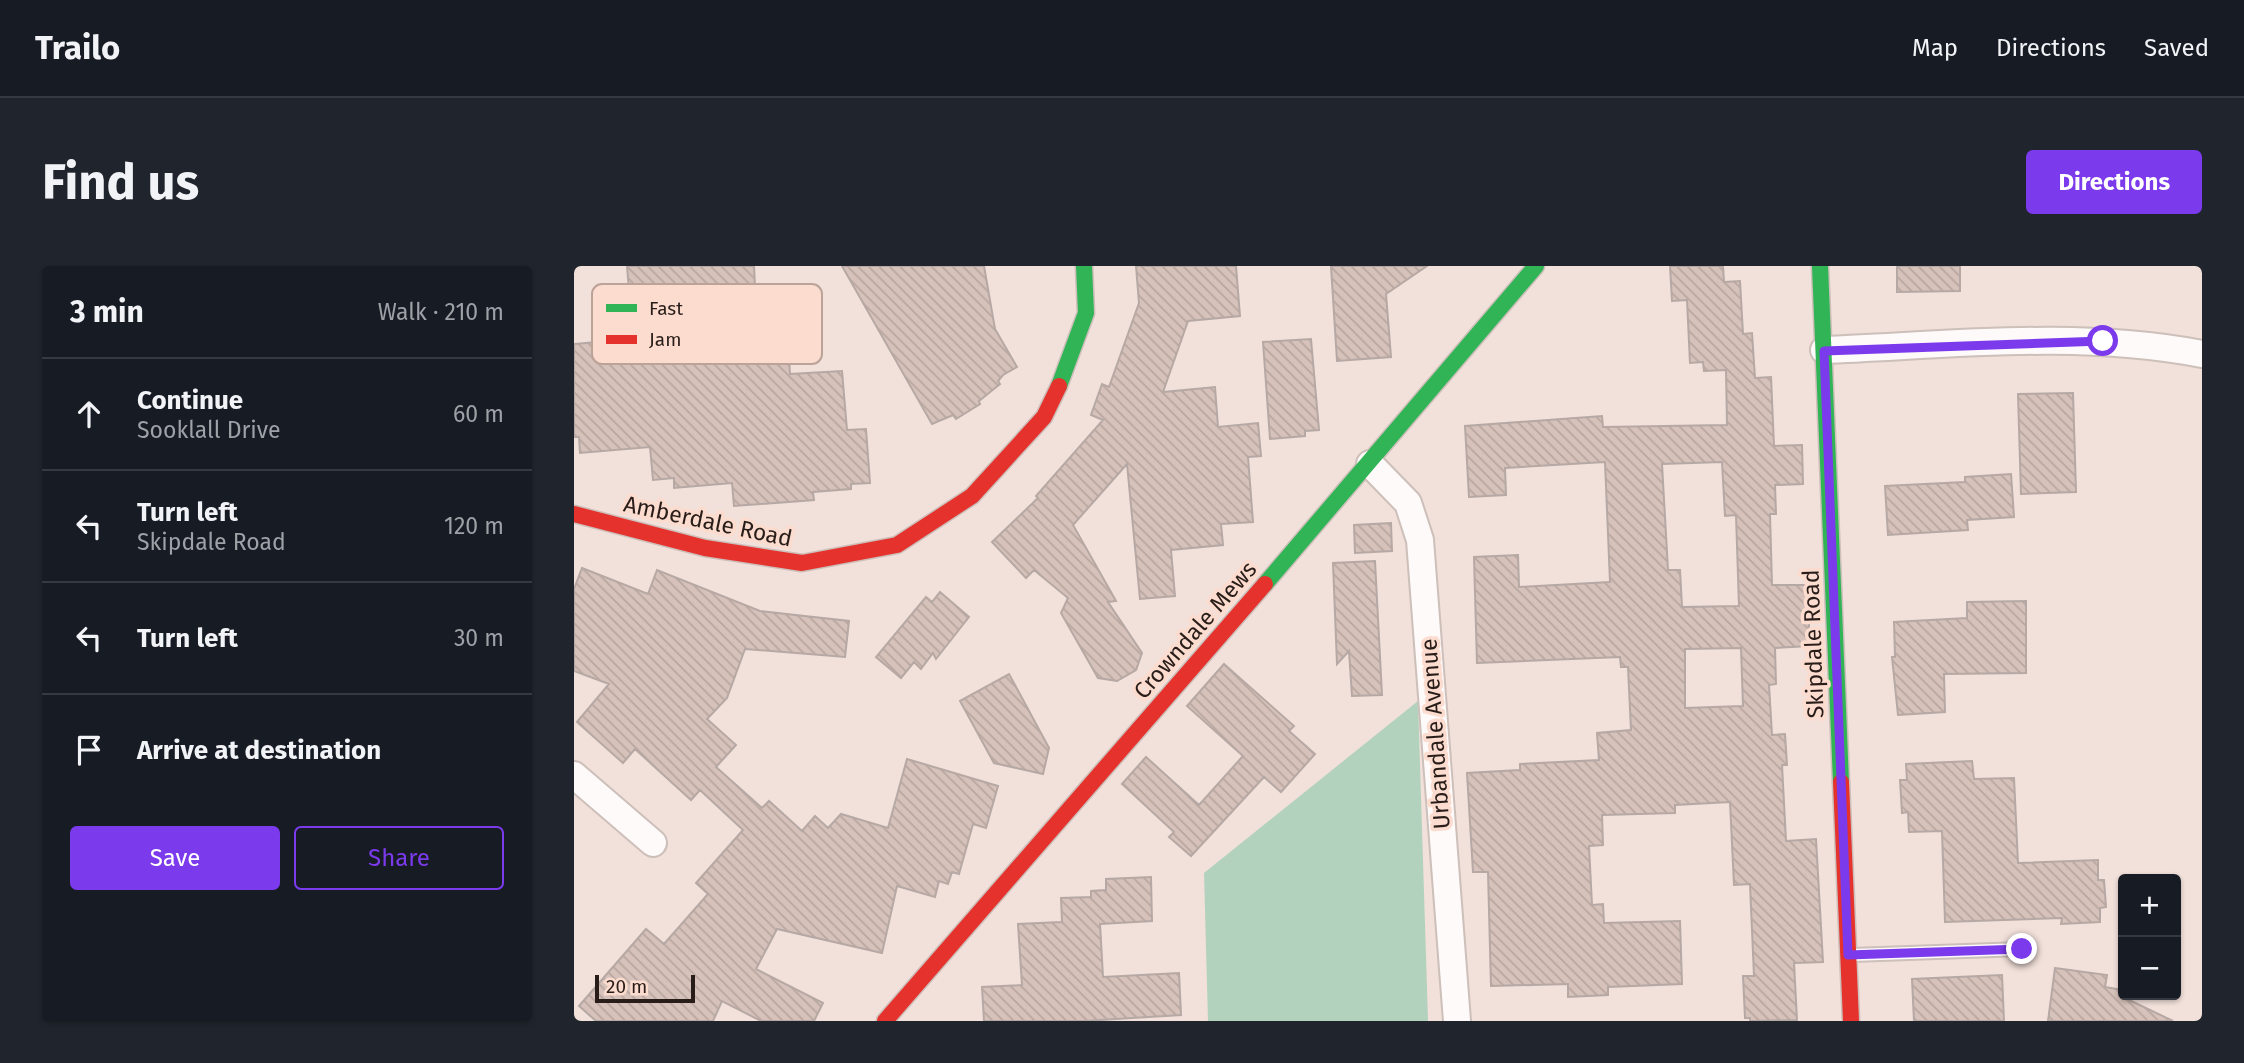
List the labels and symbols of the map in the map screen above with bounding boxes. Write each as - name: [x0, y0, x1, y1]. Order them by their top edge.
- legend: [592, 284, 822, 364]
- text: Fast: [649, 297, 683, 320]
- route start: [2087, 325, 2118, 356]
- text: Jam: [649, 328, 681, 351]
- street label: Amberdale Road: [621, 489, 795, 553]
- street label: Crowndale Mews: [1128, 556, 1262, 704]
- street label: Skipdale Road: [1796, 569, 1830, 719]
- street label: Urbandale Avenue: [1414, 638, 1456, 830]
- route end: [2006, 933, 2037, 964]
- scale bar: [595, 972, 695, 1004]

